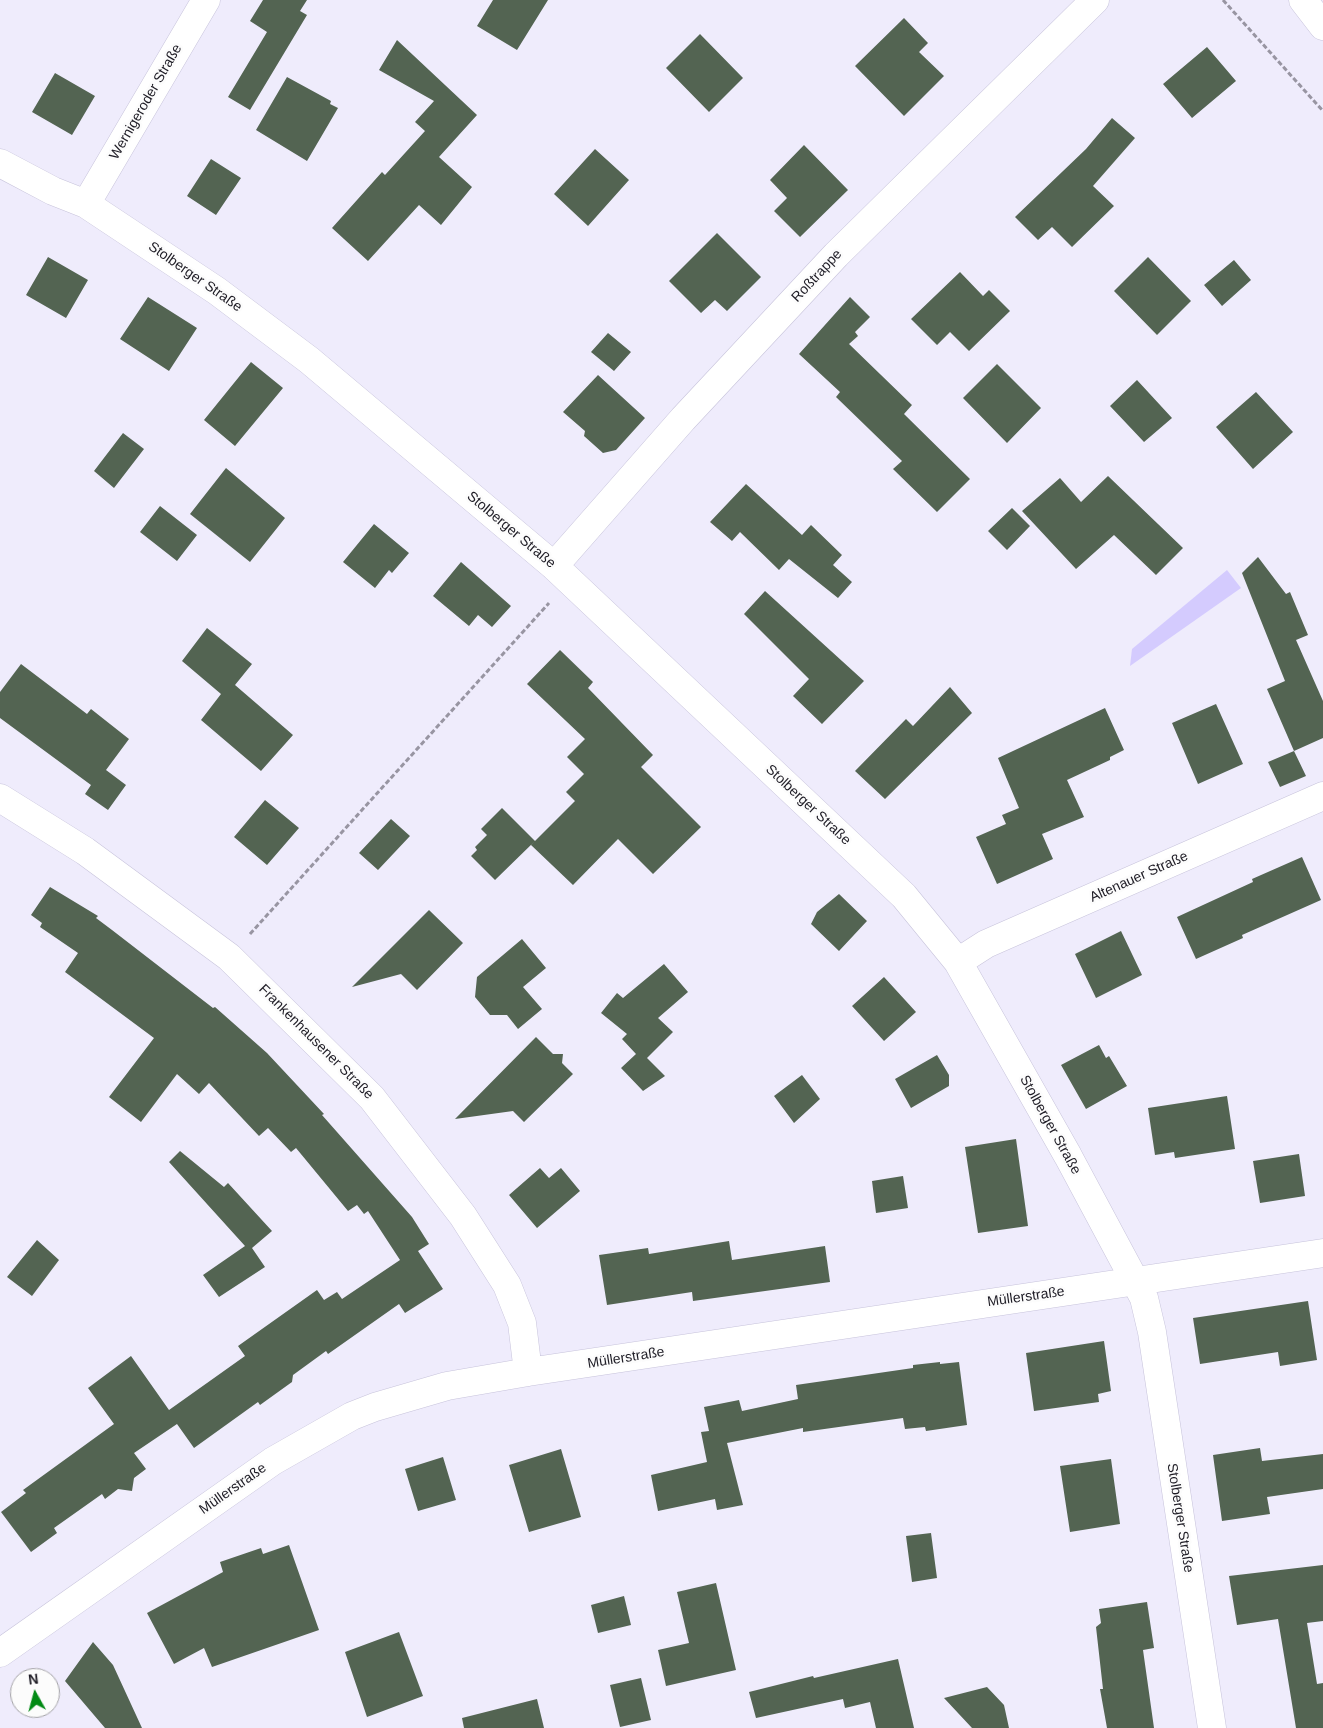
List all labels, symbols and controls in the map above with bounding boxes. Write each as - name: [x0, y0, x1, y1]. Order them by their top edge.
- street label: Wernigeroder Straße: [106, 41, 186, 163]
- street label: Stolberger Straße: [145, 238, 245, 316]
- street label: Roßtrappe: [788, 246, 846, 306]
- street label: Stolberger Straße: [463, 488, 559, 572]
- street label: Stolberger Straße: [762, 761, 854, 849]
- street label: Altenauer Straße: [1087, 848, 1191, 906]
- street label: Frankenhausener Straße: [255, 981, 377, 1103]
- street label: Stolberger Straße: [1016, 1073, 1084, 1177]
- street label: Müllerstraße: [986, 1283, 1066, 1311]
- street label: Müllerstraße: [586, 1344, 666, 1372]
- street label: Müllerstraße: [196, 1460, 270, 1518]
- street label: Stolberger Straße: [1163, 1462, 1197, 1574]
- north arrow: [10, 1668, 60, 1718]
- text: N: [27, 1671, 39, 1688]

